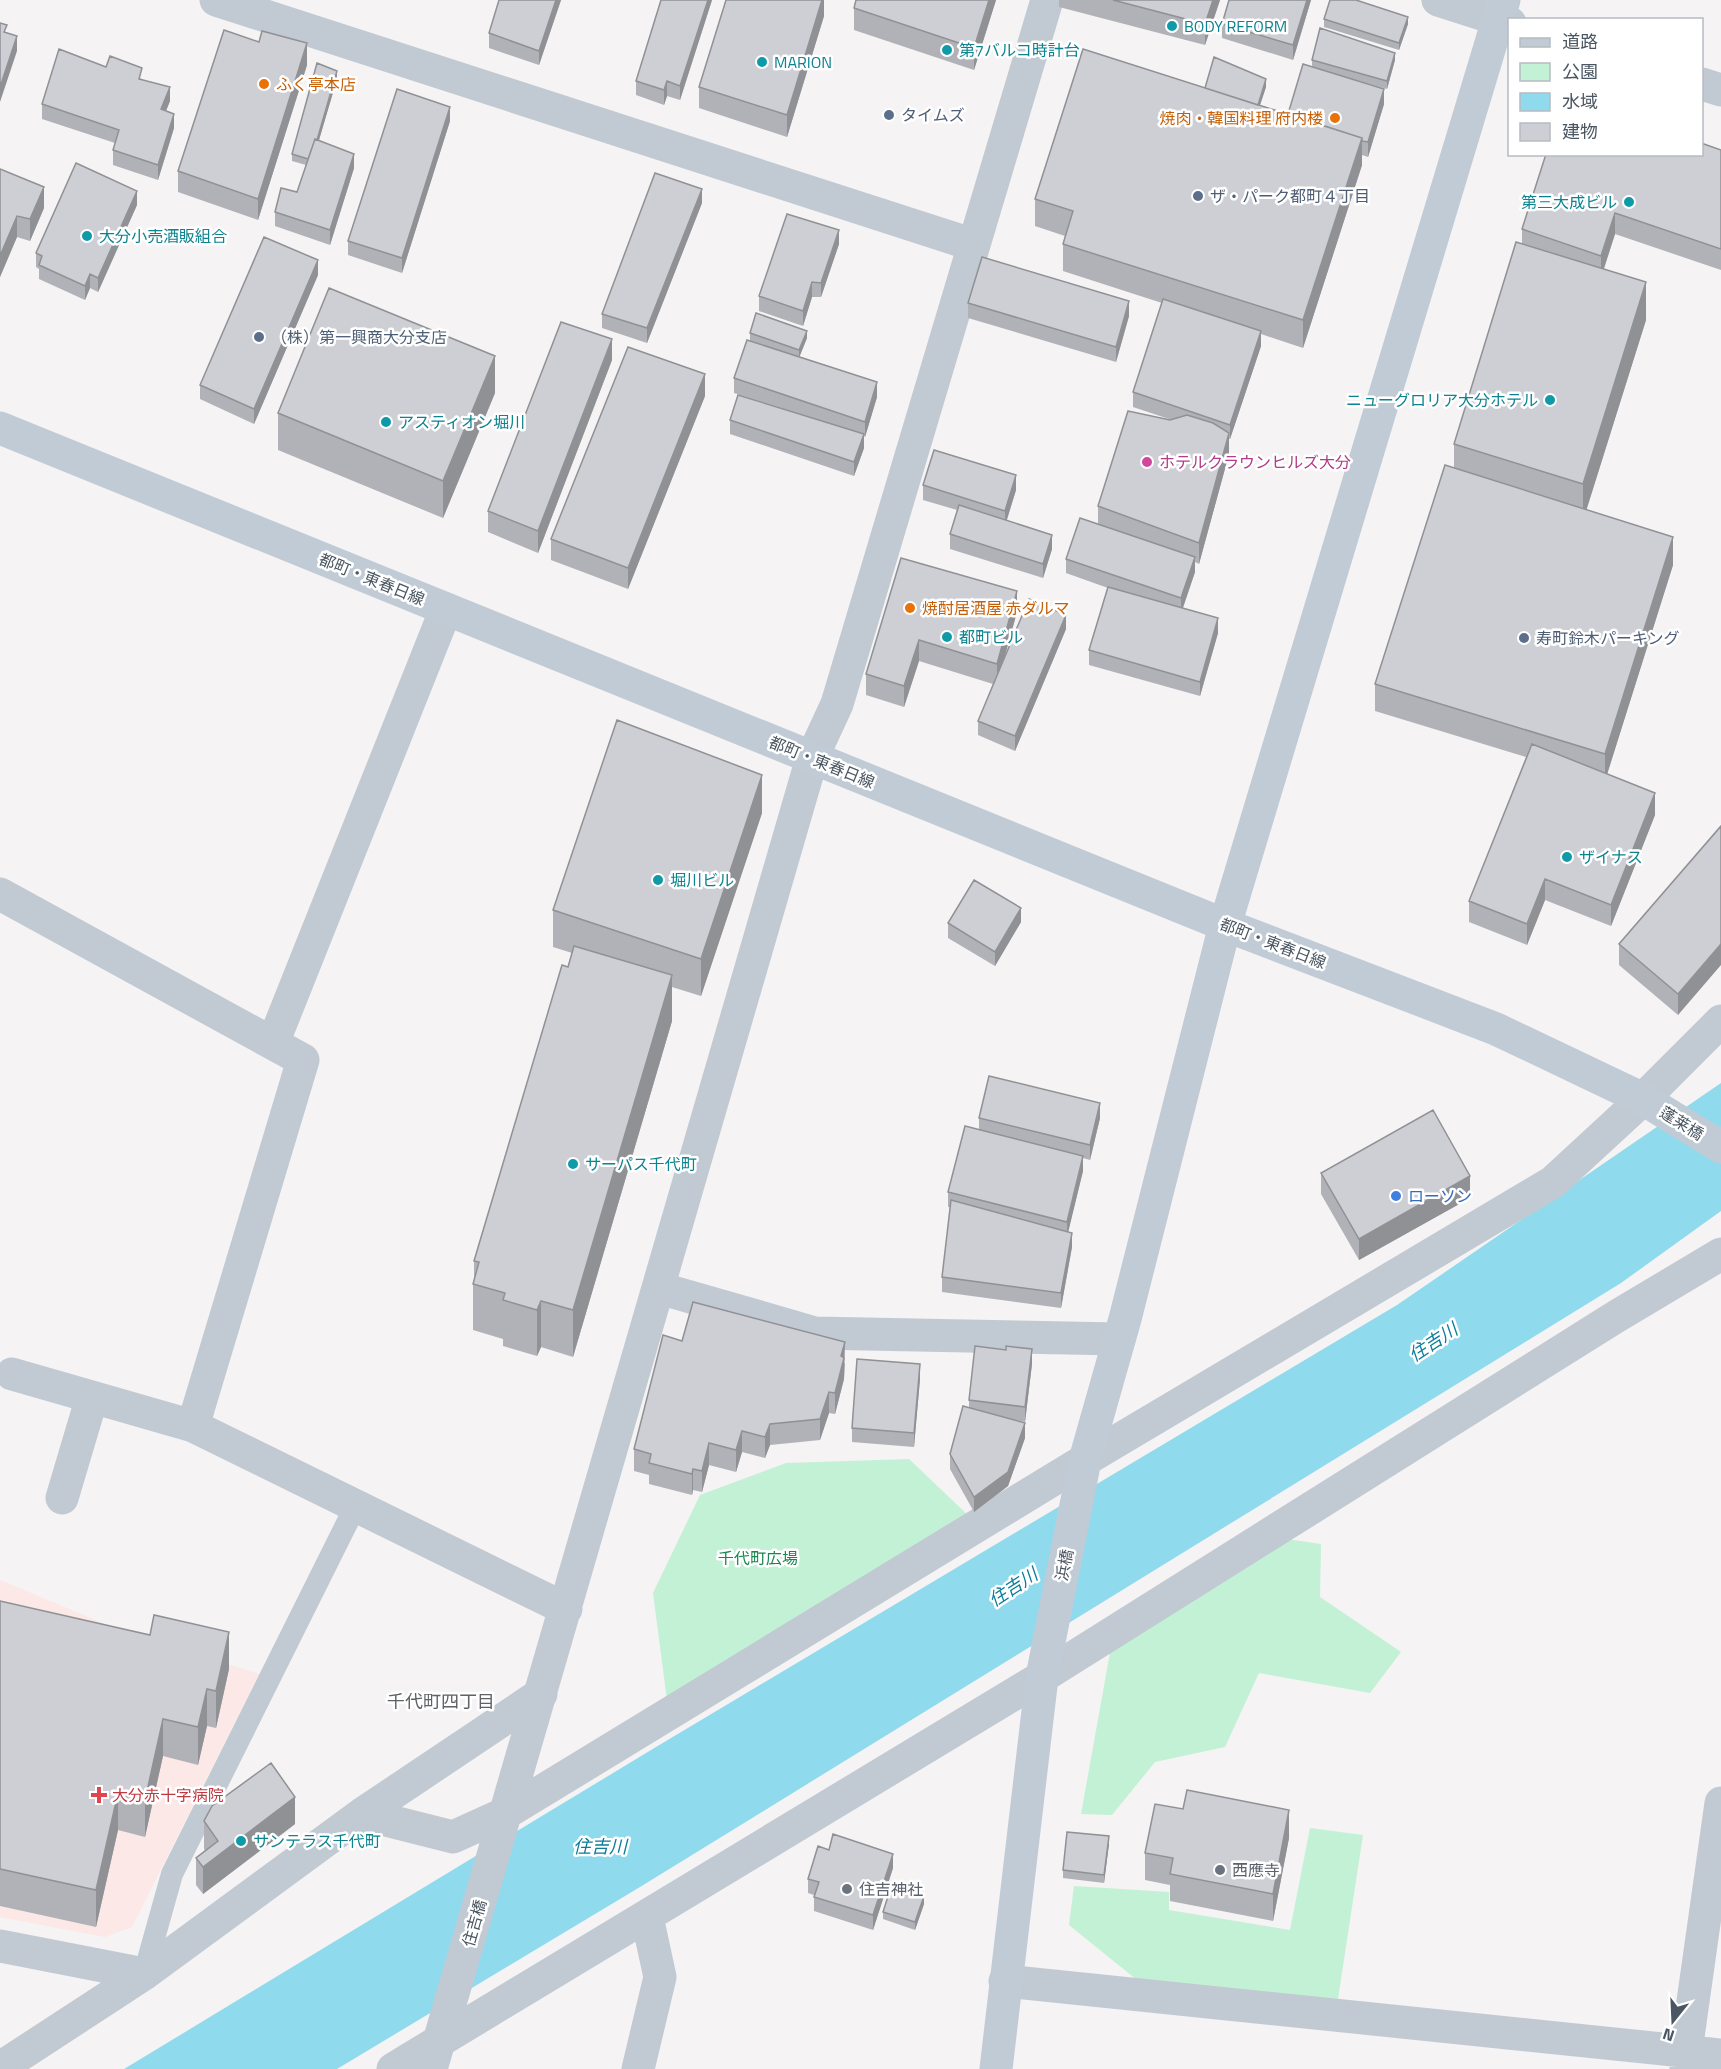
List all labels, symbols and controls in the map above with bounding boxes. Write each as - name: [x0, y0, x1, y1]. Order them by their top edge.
- place label: BODY REFORM: [1184, 14, 1287, 38]
- legend: [1508, 18, 1703, 156]
- marker: BODY REFORM: [1165, 19, 1179, 33]
- text: 道路: [1562, 28, 1598, 55]
- place label: 第7バルコ時計台: [959, 38, 1080, 62]
- marker: 第7バルコ時計台: [940, 43, 954, 57]
- place label: MARION: [774, 50, 832, 74]
- marker: MARION: [755, 55, 769, 69]
- text: 公園: [1562, 58, 1598, 85]
- place label: ふく亭本店: [276, 72, 356, 96]
- marker: ふく亭本店: [257, 77, 271, 91]
- text: 水域: [1562, 88, 1598, 115]
- place label: タイムズ: [901, 103, 965, 127]
- place label: 焼肉・韓国料理 府内楼: [1159, 106, 1323, 130]
- marker: タイムズ: [882, 108, 896, 122]
- marker: 焼肉・韓国料理 府内楼: [1328, 111, 1342, 125]
- text: 建物: [1562, 118, 1598, 145]
- place label: ザ・パーク都町４丁目: [1210, 184, 1370, 208]
- marker: ザ・パーク都町４丁目: [1191, 189, 1205, 203]
- place label: 第三大成ビル: [1521, 190, 1617, 214]
- marker: 第三大成ビル: [1622, 195, 1636, 209]
- place label: 大分小売酒販組合: [99, 224, 227, 248]
- marker: 大分小売酒販組合: [80, 229, 94, 243]
- place label: （株）第一興商大分支店: [271, 325, 447, 349]
- marker: （株）第一興商大分支店: [252, 330, 266, 344]
- place label: ニューグロリア大分ホテル: [1346, 388, 1538, 412]
- marker: ニューグロリア大分ホテル: [1543, 393, 1557, 407]
- place label: アスティオン堀川: [398, 410, 525, 434]
- marker: アスティオン堀川: [379, 415, 393, 429]
- place label: ホテルクラウンヒルズ大分: [1159, 450, 1351, 474]
- marker: ホテルクラウンヒルズ大分: [1140, 455, 1154, 469]
- street label: 都町・東春日線: [316, 547, 428, 611]
- place label: 焼酎居酒屋 赤ダルマ: [922, 596, 1070, 620]
- marker: 焼酎居酒屋 赤ダルマ: [903, 601, 917, 615]
- place label: 都町ビル: [959, 625, 1023, 649]
- place label: 寿町鈴木パーキング: [1536, 626, 1680, 650]
- marker: 都町ビル: [940, 630, 954, 644]
- marker: 寿町鈴木パーキング: [1517, 631, 1531, 645]
- street label: 都町・東春日線: [766, 730, 878, 794]
- place label: ザイナス: [1579, 845, 1643, 869]
- marker: ザイナス: [1560, 850, 1574, 864]
- place label: 堀川ビル: [670, 868, 734, 892]
- marker: 堀川ビル: [651, 873, 665, 887]
- street label: 都町・東春日線: [1216, 912, 1330, 974]
- street label: 蓬莱橋: [1655, 1100, 1709, 1146]
- place label: サーパス千代町: [585, 1152, 697, 1176]
- marker: サーパス千代町: [566, 1157, 580, 1171]
- place label: ローソン: [1408, 1184, 1472, 1208]
- marker: ローソン: [1389, 1189, 1403, 1203]
- water label: 住吉川: [1403, 1315, 1465, 1368]
- park label: 千代町広場: [718, 1546, 798, 1570]
- street label: 浜橋: [1049, 1547, 1079, 1583]
- water label: 住吉川: [983, 1560, 1045, 1613]
- district label: 千代町四丁目: [387, 1688, 495, 1715]
- place label: 大分赤十字病院: [112, 1783, 224, 1807]
- marker: 大分赤十字病院: [90, 1786, 108, 1804]
- place label: サンテラス千代町: [253, 1829, 381, 1853]
- water label: 住吉川: [573, 1833, 629, 1860]
- marker: サンテラス千代町: [234, 1834, 248, 1848]
- place label: 西應寺: [1232, 1858, 1280, 1882]
- marker: 西應寺: [1213, 1863, 1227, 1877]
- place label: 住吉神社: [859, 1877, 923, 1901]
- marker: 住吉神社: [840, 1882, 854, 1896]
- street label: 住吉橋: [456, 1897, 492, 1949]
- north arrow: [1643, 1991, 1703, 2051]
- text: N: [1659, 2022, 1677, 2048]

